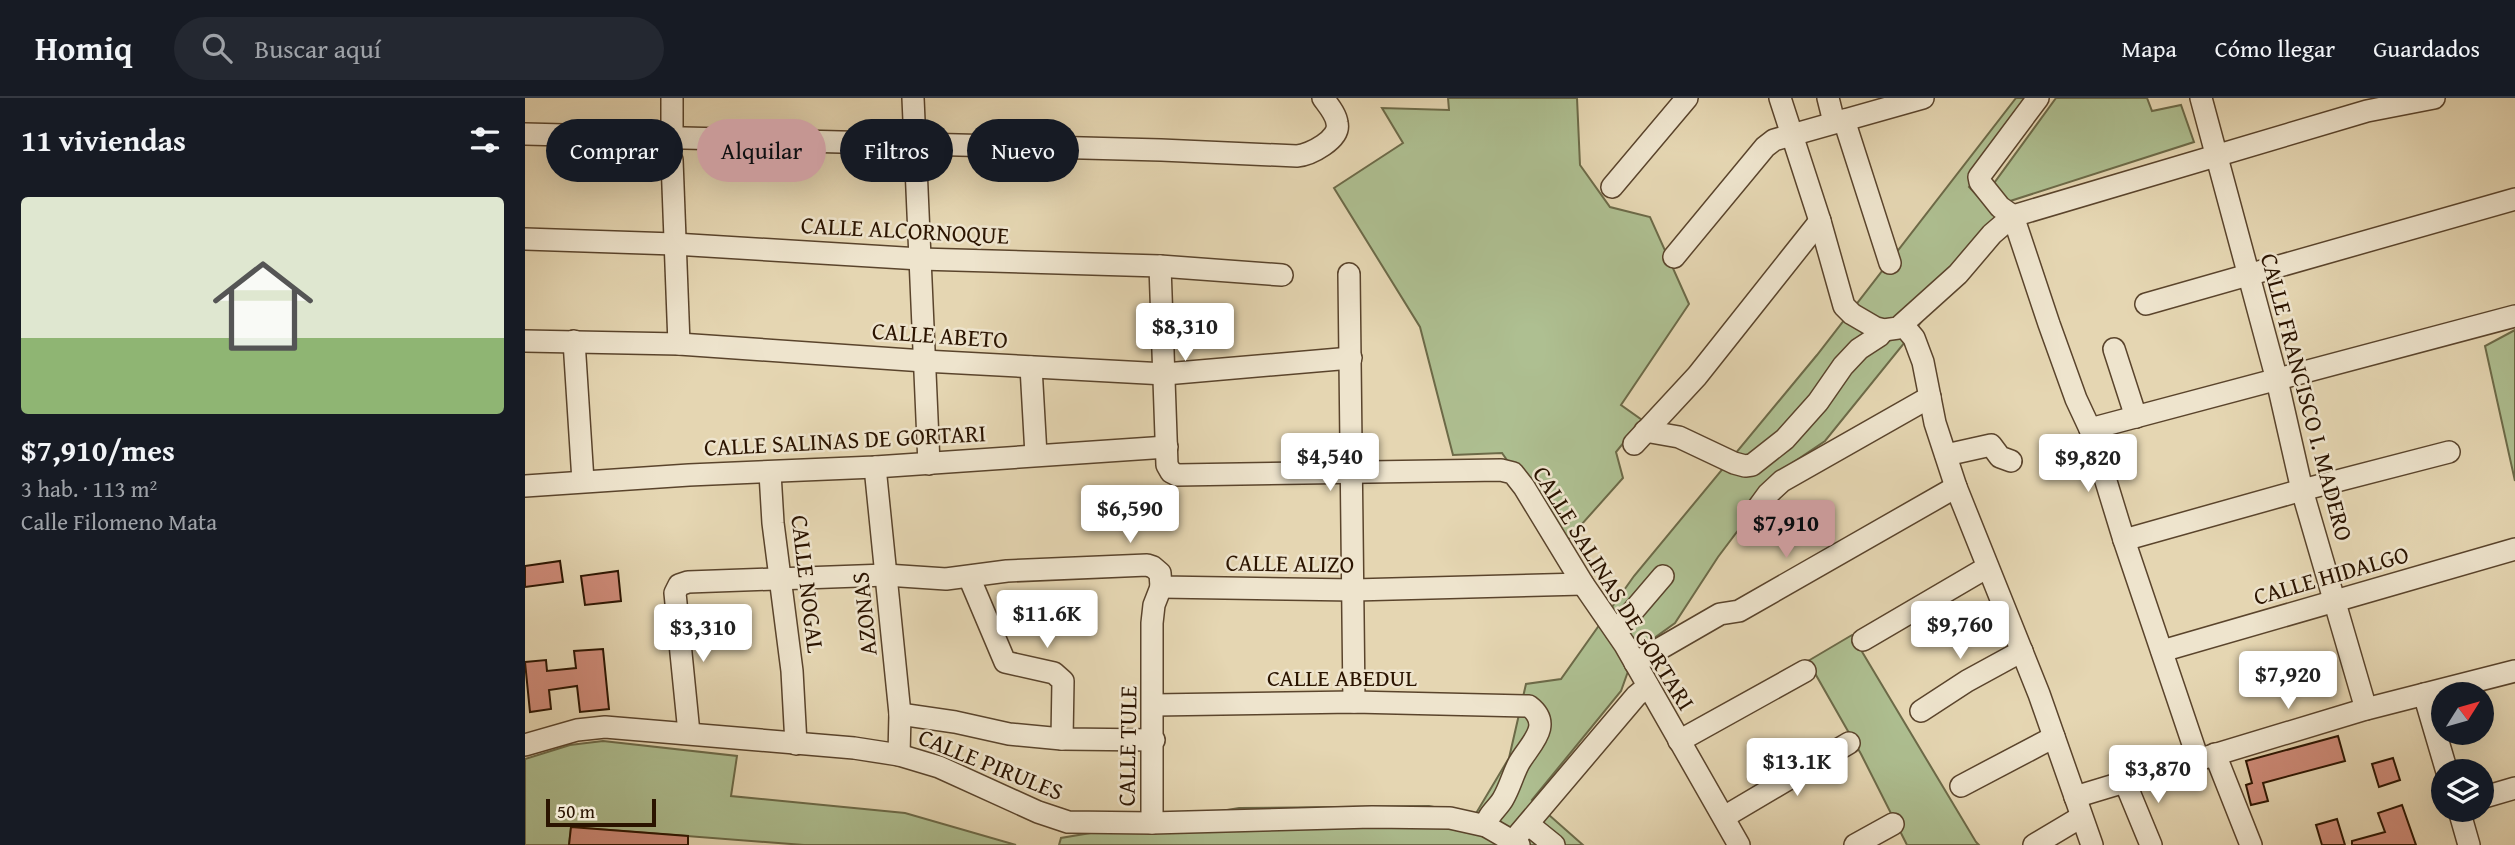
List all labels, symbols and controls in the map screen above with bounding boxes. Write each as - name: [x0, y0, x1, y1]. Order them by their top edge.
- search box: [174, 17, 664, 80]
- text: Homiq: [35, 24, 132, 72]
- icon: search: [198, 29, 236, 67]
- text: Buscar aquí: [254, 29, 381, 68]
- text: Mapa: [2121, 31, 2177, 66]
- text: Cómo llegar: [2215, 31, 2335, 66]
- text: Guardados: [2373, 31, 2480, 66]
- text: 11 viviendas: [21, 118, 186, 162]
- chip: Comprar: [546, 119, 683, 182]
- chip: Alquilar: [697, 119, 826, 182]
- chip: Filtros: [840, 119, 953, 182]
- chip: Nuevo: [967, 119, 1079, 182]
- icon: filters: [466, 121, 504, 159]
- street label: CALLE ALCORNOQUE: [800, 207, 1010, 253]
- icon: home: [200, 243, 326, 369]
- street label: CALLE FRANCISCO I. MADERO: [2252, 249, 2362, 545]
- pin: $8,310: [1128, 303, 1242, 363]
- text: $8,310: [1152, 309, 1218, 342]
- street label: CALLE ABETO: [871, 313, 1009, 357]
- street label: CALLE SALINAS DE GORTARI: [703, 415, 987, 465]
- text: $7,910/mes: [21, 428, 175, 472]
- pin: $4,540: [1273, 434, 1387, 493]
- pin: $9,820: [2031, 434, 2145, 494]
- text: $4,540: [1297, 439, 1363, 472]
- text: $9,820: [2055, 440, 2121, 473]
- street label: CALLE SALINAS DE GORTARI: [1524, 459, 1704, 717]
- text: 3 hab. · 113 m²: [21, 472, 157, 505]
- pin: $6,590: [1073, 486, 1187, 545]
- text: $6,590: [1097, 491, 1163, 524]
- pin: $7,910: [1729, 500, 1843, 560]
- text: Calle Filomeno Mata: [21, 505, 217, 538]
- text: $7,910: [1753, 506, 1819, 539]
- street label: CALLE NOGAL: [782, 513, 834, 655]
- street label: CALLE HIDALGO: [2249, 536, 2413, 614]
- street label: CALLE ALIZO: [1225, 544, 1355, 582]
- street label: AZONAS: [842, 570, 886, 658]
- pin: $11.6K: [990, 590, 1104, 650]
- text: $11.6K: [1013, 596, 1081, 629]
- pin: $9,760: [1903, 602, 2017, 661]
- pin: $3,310: [646, 604, 760, 664]
- text: $9,760: [1927, 607, 1993, 640]
- text: $3,310: [670, 610, 736, 643]
- pin: $7,920: [2231, 652, 2345, 711]
- text: $7,920: [2255, 657, 2321, 690]
- street label: CALLE ABEDUL: [1267, 660, 1417, 695]
- north arrow: [2431, 682, 2494, 746]
- map controls: [2431, 682, 2494, 822]
- street label: CALLE TULE: [1108, 685, 1146, 807]
- street label: CALLE PIRULES: [913, 719, 1069, 809]
- pin: $13.1K: [1740, 738, 1854, 798]
- text: $13.1K: [1763, 744, 1831, 777]
- pin: $3,870: [2101, 746, 2215, 805]
- text: $3,870: [2125, 751, 2191, 784]
- button: layers: [2431, 759, 2494, 822]
- scale bar: [546, 796, 656, 828]
- text: 50 m: [557, 797, 595, 825]

